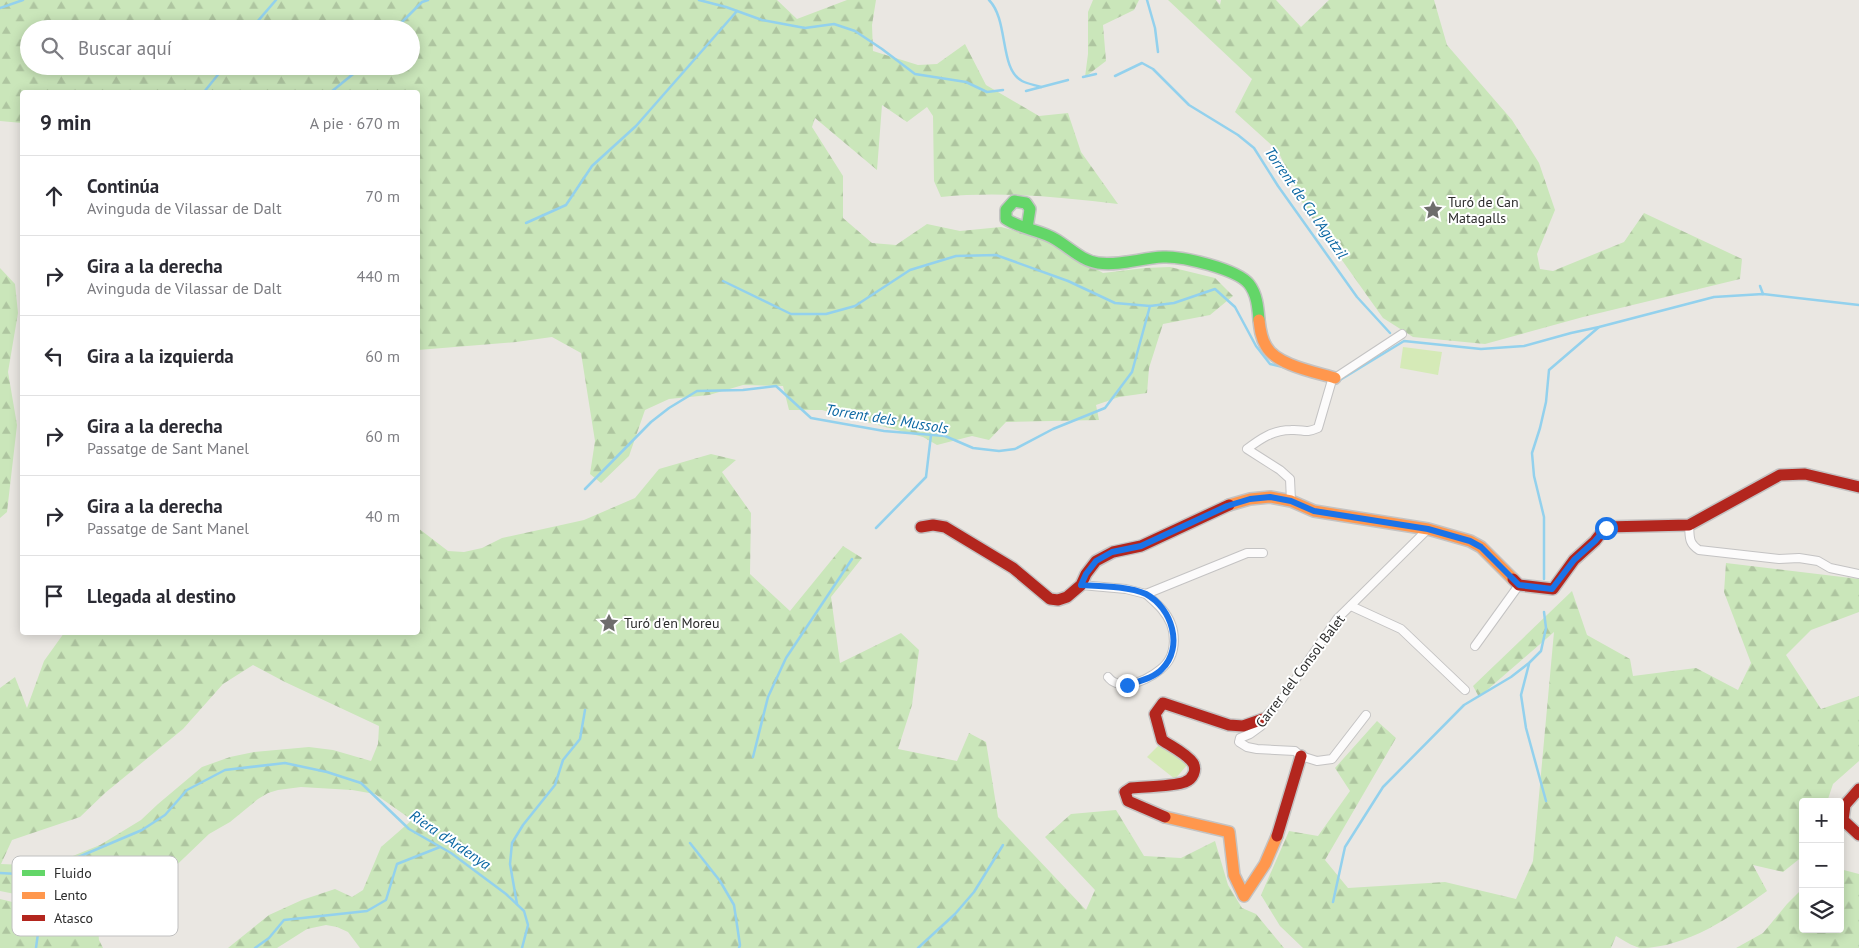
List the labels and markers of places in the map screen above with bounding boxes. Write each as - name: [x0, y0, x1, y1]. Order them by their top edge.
- place label: Turó de Can Matagalls: [1448, 193, 1519, 227]
- place icon: Turó de Can Matagalls: [1422, 199, 1444, 221]
- place icon: Turó d'en Moreu: [598, 612, 620, 634]
- place label: Turó d'en Moreu: [624, 614, 720, 632]

